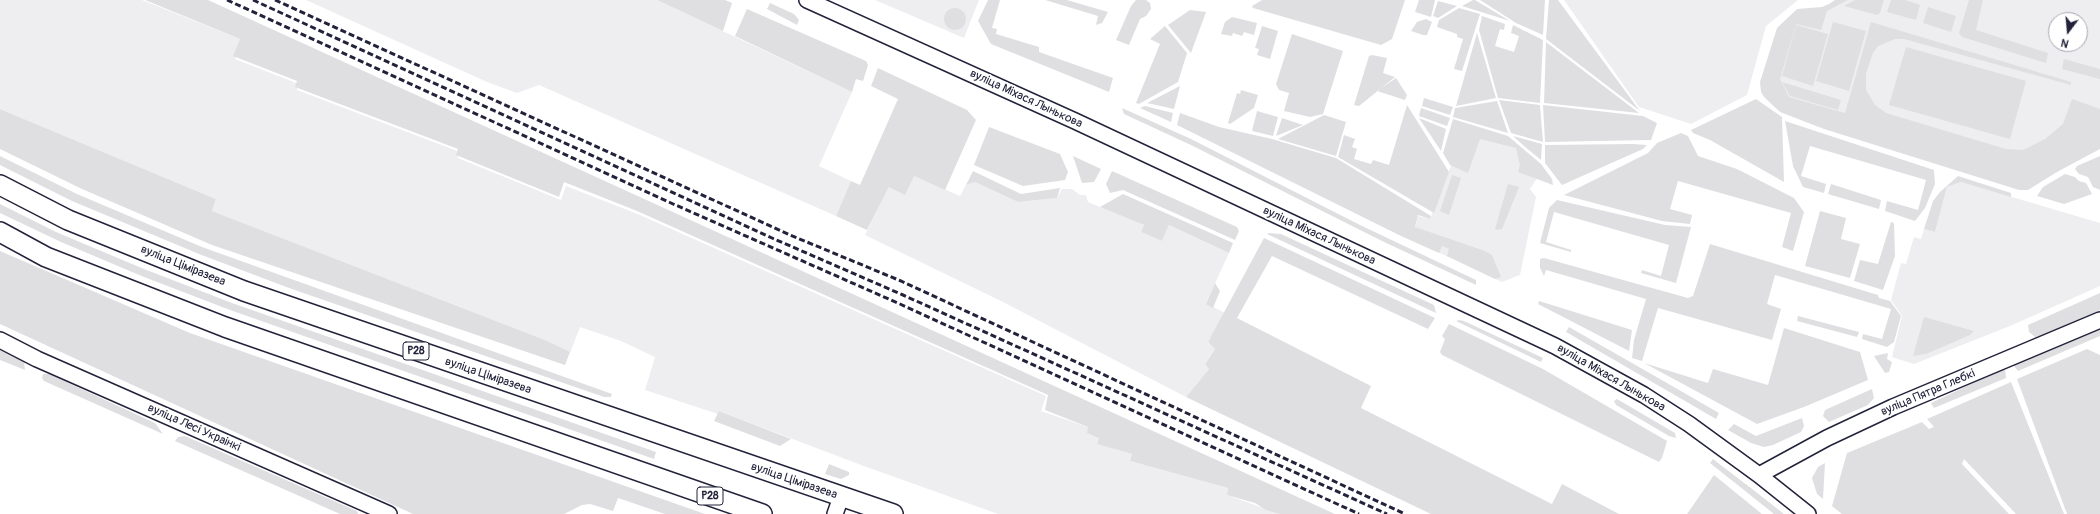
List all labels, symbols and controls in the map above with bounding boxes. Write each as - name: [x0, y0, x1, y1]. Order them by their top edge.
- north arrow: [2048, 12, 2088, 52]
- text: N: [2059, 36, 2070, 50]
- street label: вуліца Міхася Лынькова: [967, 67, 1085, 131]
- street label: вуліца Міхася Лынькова: [1260, 204, 1378, 268]
- street label: вуліца Ціміразева: [138, 242, 228, 290]
- street label: вуліца Міхася Лынькова: [1554, 341, 1668, 415]
- road number: Р28: [403, 342, 429, 360]
- street label: вуліца Ціміразева: [443, 354, 533, 398]
- street label: вуліца Пятра Глебкі: [1879, 367, 1977, 419]
- street label: вуліца Лесі Украінкі: [145, 401, 243, 455]
- street label: вуліца Ціміразева: [749, 459, 839, 503]
- road number: Р28: [697, 487, 723, 505]

